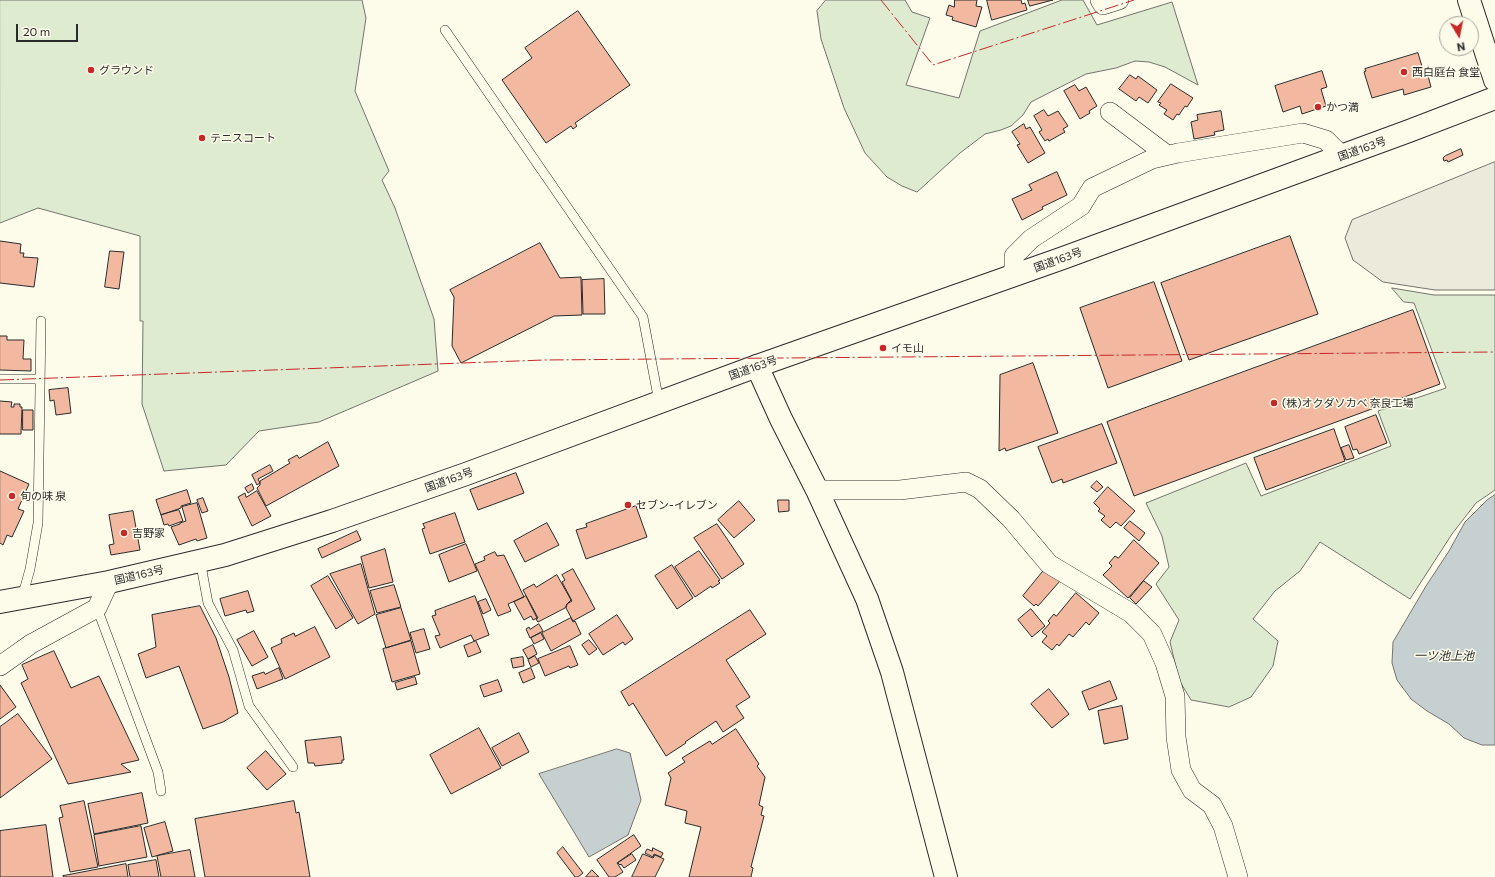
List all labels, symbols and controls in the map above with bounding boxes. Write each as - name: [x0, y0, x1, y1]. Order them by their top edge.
- scale bar: [18, 16, 80, 42]
- north arrow: [1439, 16, 1479, 56]
- text: 20 m: [23, 24, 50, 38]
- text: N: [1456, 40, 1466, 54]
- place label: グラウンド: [99, 63, 154, 77]
- marker: グラウンド: [86, 65, 96, 75]
- place label: 西白庭台 食堂: [1412, 65, 1480, 79]
- marker: 西白庭台 食堂: [1399, 67, 1409, 77]
- place label: かつ満: [1326, 100, 1359, 114]
- marker: かつ満: [1313, 102, 1323, 112]
- place label: テニスコート: [210, 131, 276, 145]
- marker: テニスコート: [197, 133, 207, 143]
- street label: 国道163号: [1336, 134, 1388, 164]
- street label: 国道163号: [1032, 245, 1084, 275]
- place label: イモ山: [891, 341, 924, 355]
- marker: イモ山: [878, 343, 888, 353]
- street label: 国道163号: [727, 353, 779, 383]
- place label: (株)オクダソカベ 奈良工場: [1282, 396, 1414, 410]
- marker: (株)オクダソカベ 奈良工場: [1269, 398, 1279, 408]
- street label: 国道163号: [423, 465, 475, 495]
- place label: 旬の味 泉: [20, 489, 66, 503]
- marker: 旬の味 泉: [7, 491, 17, 501]
- place label: セブン-イレブン: [636, 498, 718, 512]
- marker: セブン-イレブン: [623, 500, 633, 510]
- place label: 吉野家: [132, 526, 165, 540]
- marker: 吉野家: [119, 528, 129, 538]
- street label: 国道163号: [113, 563, 165, 587]
- water label: 一ツ池上池: [1414, 649, 1474, 663]

